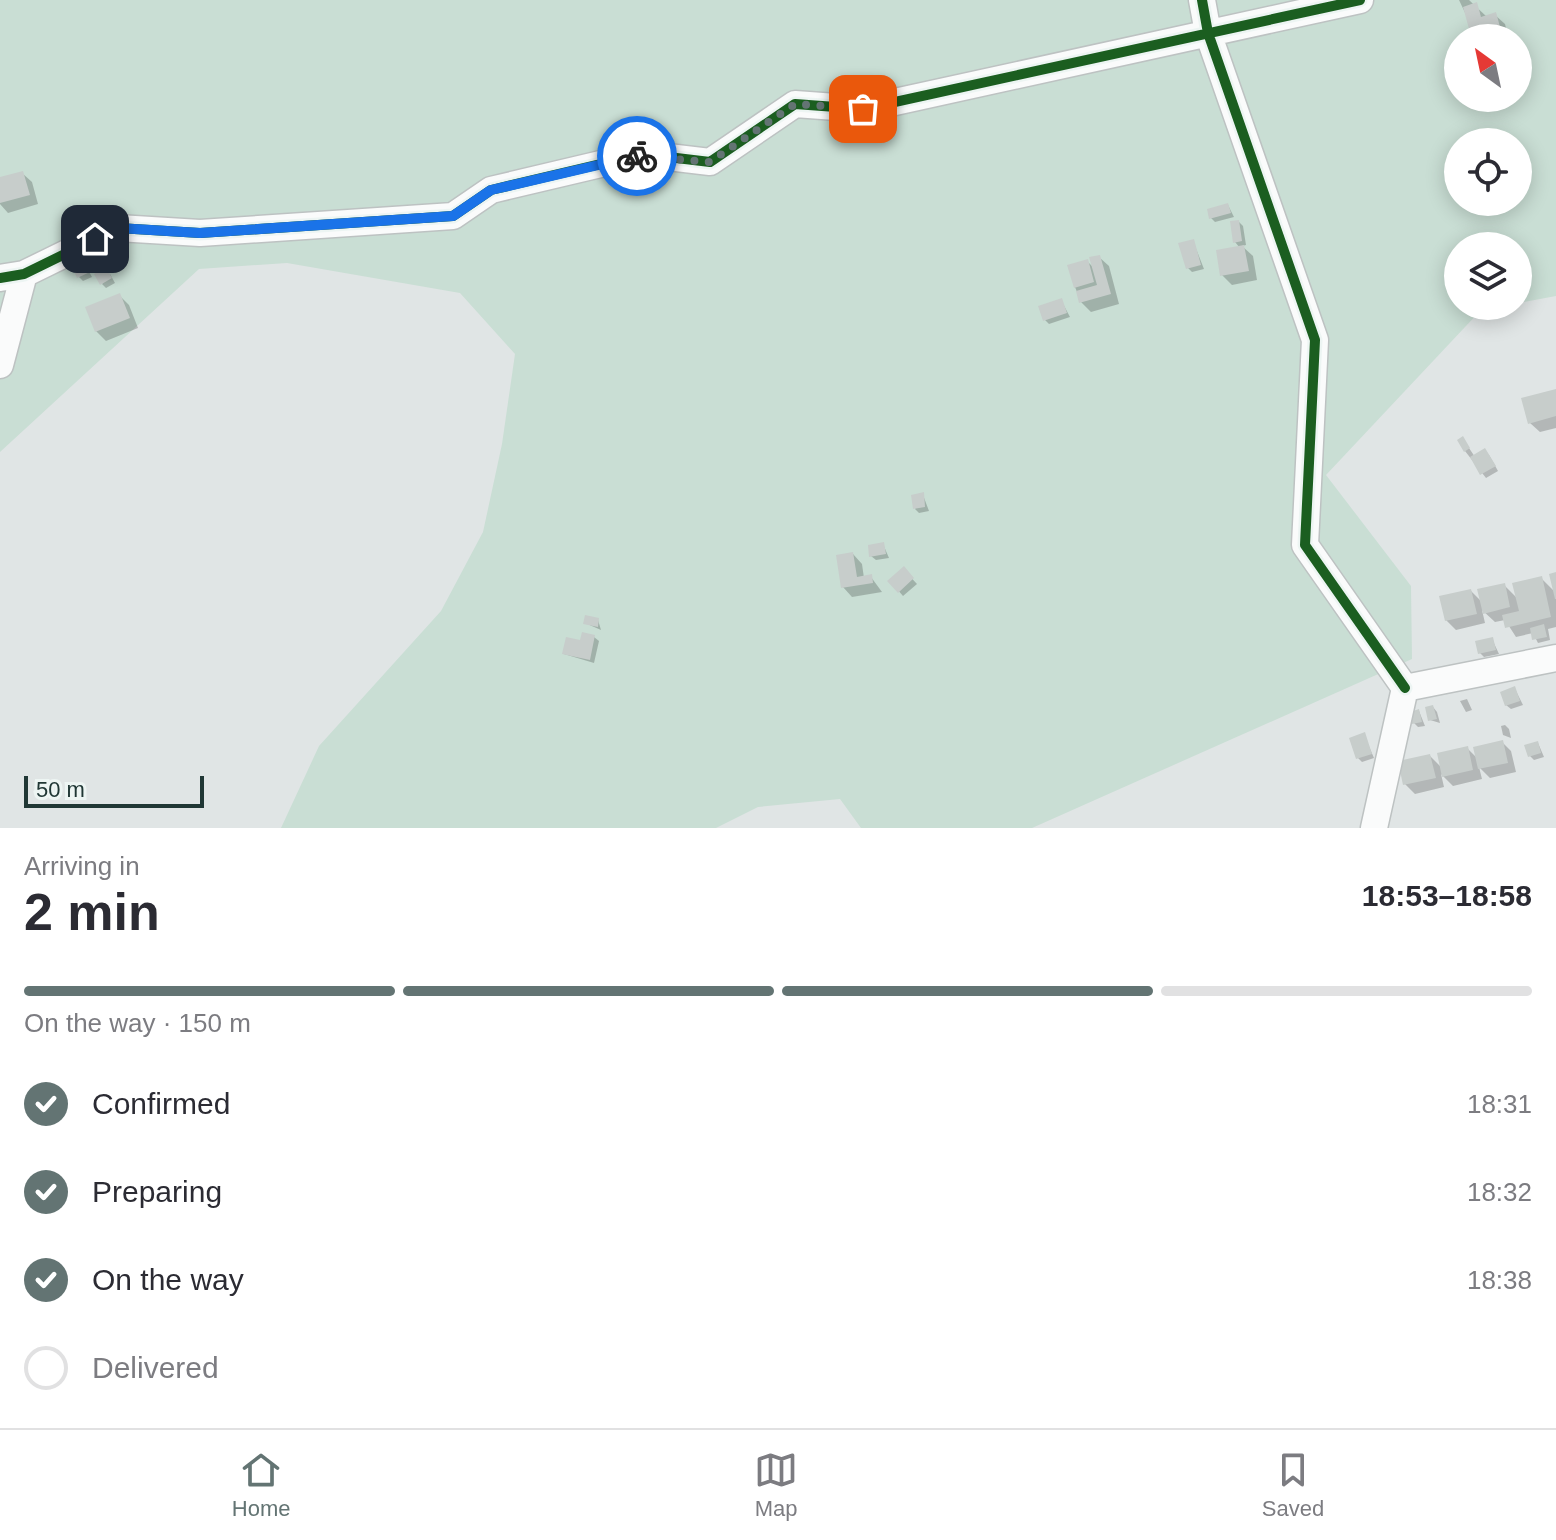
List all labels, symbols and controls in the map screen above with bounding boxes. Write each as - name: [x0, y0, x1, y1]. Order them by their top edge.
- north arrow: [1444, 24, 1532, 112]
- map controls: [1444, 24, 1532, 320]
- pin: [829, 75, 897, 143]
- icon: bag: [841, 87, 885, 131]
- courier: [597, 116, 677, 196]
- button: locate: [1444, 128, 1532, 216]
- icon: bike: [615, 134, 659, 178]
- pin: [61, 205, 129, 273]
- icon: home: [73, 217, 117, 261]
- button: layers: [1444, 232, 1532, 320]
- scale bar: [24, 772, 204, 808]
- text: 50 m: [36, 777, 85, 802]
- text: Arriving in: [24, 851, 140, 881]
- text: 18:53–18:58: [1362, 879, 1532, 912]
- text: 2 min: [24, 883, 160, 941]
- text: On the way · 150 m: [24, 1008, 251, 1038]
- icon: check: [24, 1082, 68, 1126]
- text: Confirmed: [92, 1087, 230, 1120]
- text: 18:31: [1467, 1089, 1532, 1119]
- icon: check: [24, 1170, 68, 1214]
- text: Preparing: [92, 1175, 222, 1208]
- text: 18:32: [1467, 1177, 1532, 1207]
- icon: check: [24, 1258, 68, 1302]
- text: On the way: [92, 1263, 244, 1296]
- text: 18:38: [1467, 1265, 1532, 1295]
- text: Delivered: [92, 1351, 219, 1384]
- tab: Home: [232, 1448, 291, 1522]
- tab: Map: [754, 1448, 798, 1522]
- tab: Saved: [1262, 1448, 1324, 1522]

